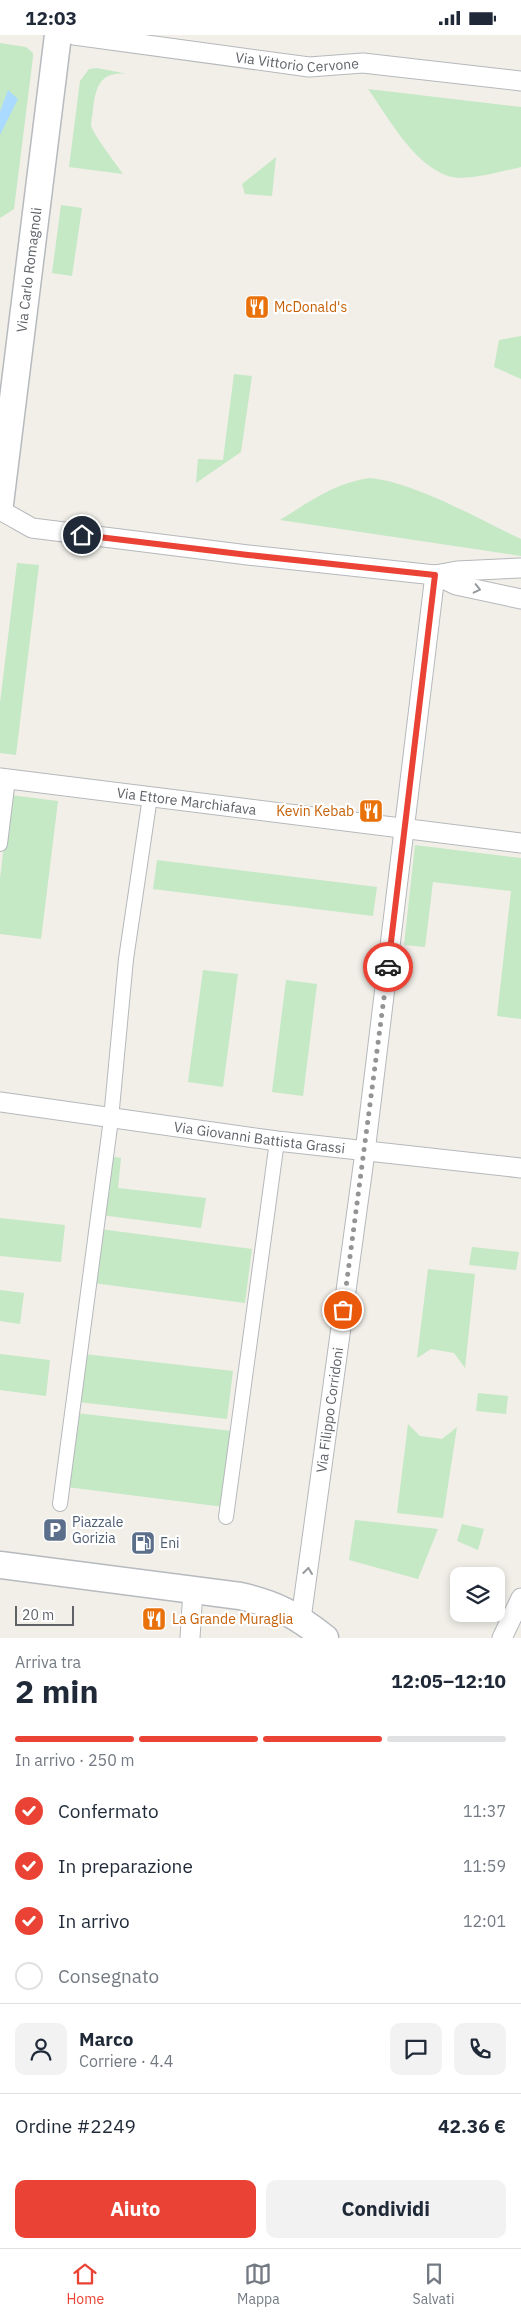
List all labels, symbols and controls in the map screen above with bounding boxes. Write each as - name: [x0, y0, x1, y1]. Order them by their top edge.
- text: 12:03: [25, 6, 77, 30]
- street label: Via Vittorio Cervone: [234, 48, 360, 76]
- street label: Via Carlo Romagnoli: [12, 206, 46, 333]
- restaurant icon: McDonald's: [244, 294, 270, 320]
- place label: McDonald's: [274, 298, 347, 316]
- pin: [61, 514, 103, 556]
- icon: home: [68, 521, 96, 549]
- one-way arrow: [473, 583, 482, 594]
- street label: Via Ettore Marchiafava: [116, 784, 258, 819]
- restaurant icon: Kevin Kebab: [358, 798, 384, 824]
- place label: Kevin Kebab: [276, 802, 354, 820]
- courier: [363, 942, 413, 992]
- icon: car: [374, 953, 402, 981]
- street label: Via Giovanni Battista Grassi: [173, 1118, 346, 1157]
- pin: [322, 1289, 364, 1331]
- icon: bag: [329, 1296, 357, 1324]
- street label: Via Filippo Corridoni: [312, 1346, 347, 1474]
- place label: Piazzale Gorizia: [72, 1513, 124, 1547]
- parking icon: Piazzale Gorizia: [42, 1517, 68, 1543]
- fuel station icon: Eni: [130, 1530, 156, 1556]
- place label: Eni: [160, 1534, 180, 1552]
- one-way arrow: [302, 1566, 313, 1574]
- map controls: [450, 1567, 505, 1622]
- button: layers: [450, 1567, 505, 1622]
- scale bar: [15, 1603, 74, 1626]
- text: 20 m: [22, 1606, 54, 1624]
- restaurant icon: La Grande Muraglia: [141, 1606, 167, 1632]
- place label: La Grande Muraglia: [172, 1610, 294, 1628]
- text: Arriva tra: [15, 1652, 81, 1672]
- text: 12:05–12:10: [391, 1669, 506, 1693]
- text: 2 min: [15, 1670, 99, 1712]
- text: In arrivo · 250 m: [15, 1750, 135, 1770]
- icon: check: [15, 1797, 43, 1825]
- text: Confermato: [58, 1799, 159, 1823]
- text: 11:37: [463, 1801, 506, 1821]
- icon: check: [15, 1852, 43, 1880]
- text: In preparazione: [58, 1854, 193, 1878]
- text: 11:59: [463, 1856, 506, 1876]
- icon: check: [15, 1907, 43, 1935]
- text: In arrivo: [58, 1909, 130, 1933]
- text: 12:01: [463, 1911, 506, 1931]
- text: Consegnato: [58, 1964, 159, 1988]
- button: person: [15, 2023, 67, 2075]
- button: chat: [390, 2023, 442, 2075]
- button: phone: [454, 2023, 506, 2075]
- text: Marco: [79, 2027, 133, 2051]
- text: Corriere · 4.4: [79, 2051, 173, 2071]
- text: Ordine #2249: [15, 2114, 136, 2138]
- text: 42.36 €: [438, 2114, 506, 2138]
- button: Aiuto: [15, 2180, 256, 2238]
- button: Condividi: [266, 2180, 506, 2238]
- tab: Home: [66, 2260, 104, 2308]
- tab: Mappa: [237, 2260, 280, 2308]
- tab: Salvati: [413, 2260, 455, 2308]

